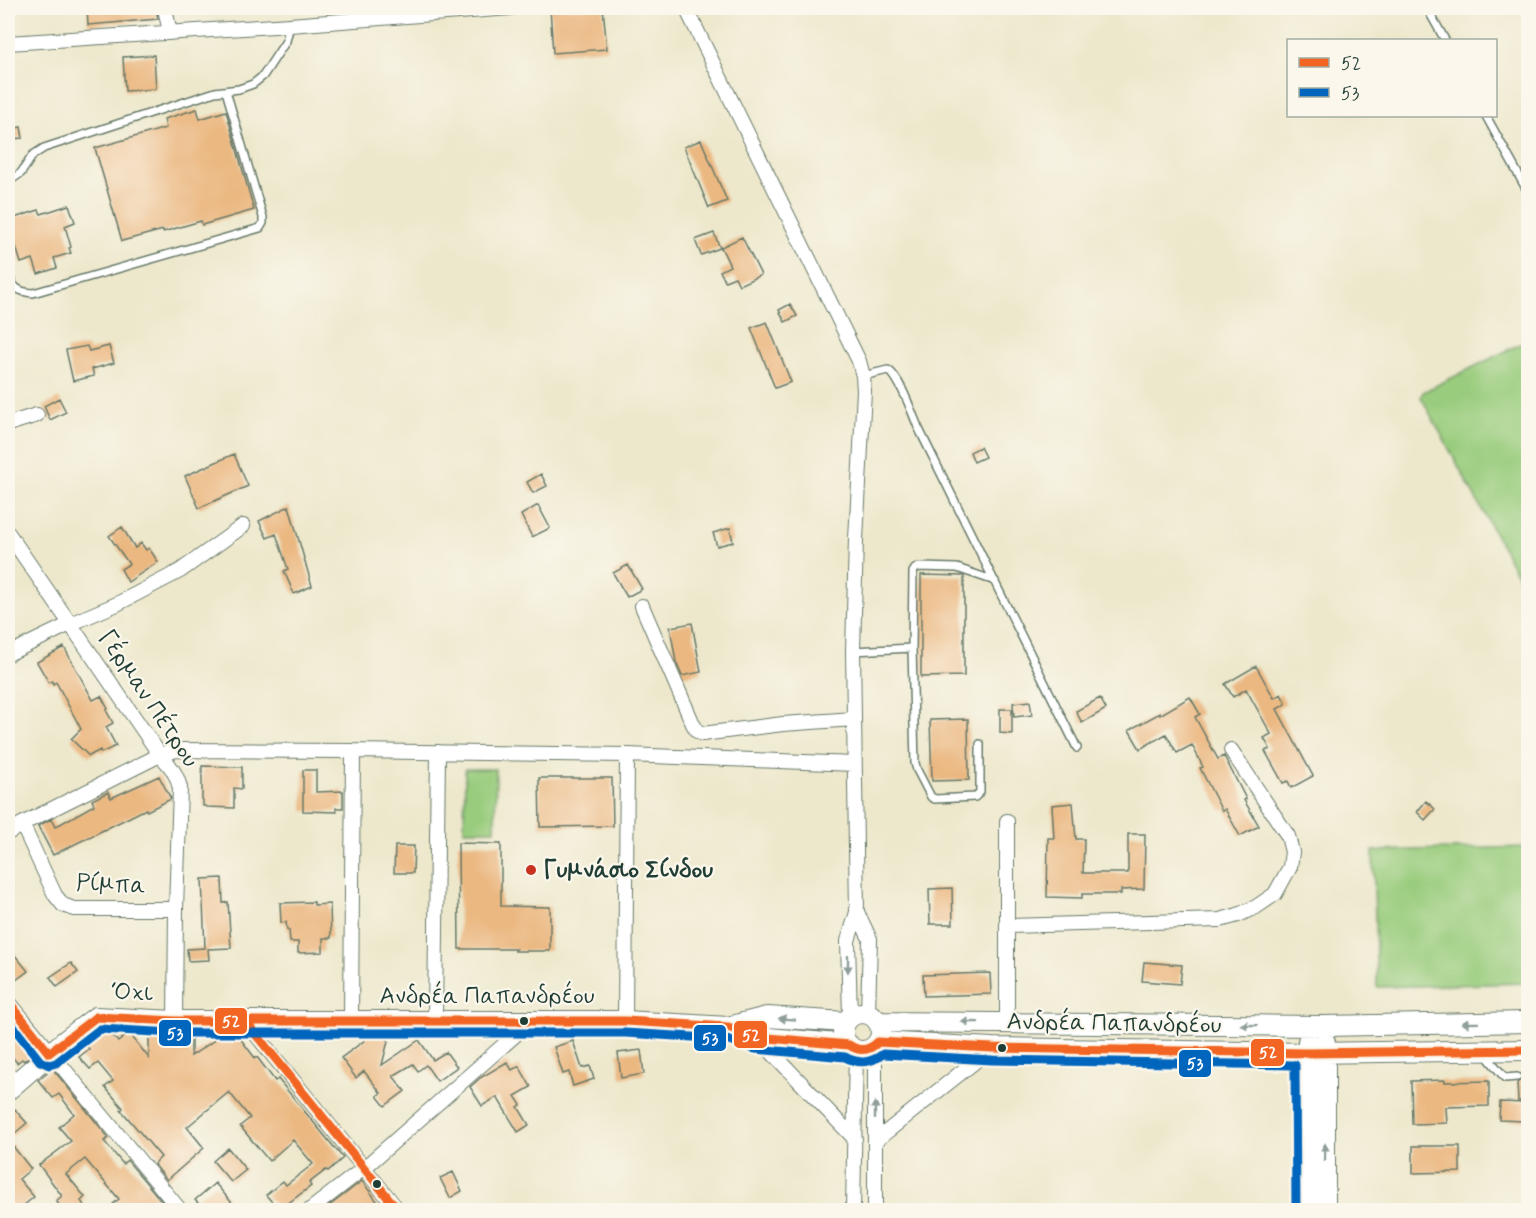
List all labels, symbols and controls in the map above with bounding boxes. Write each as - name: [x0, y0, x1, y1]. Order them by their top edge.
- legend: [1287, 39, 1497, 117]
- text: 52: [1341, 52, 1361, 76]
- text: 53: [1341, 82, 1360, 106]
- street label: Γέρμαν Πέτρου: [91, 624, 206, 774]
- place label: Γυμνάσιο Σίνδου: [543, 855, 713, 886]
- marker: Γυμνάσιο Σίνδου: [524, 863, 538, 877]
- street label: Ρίμπα: [76, 868, 146, 902]
- one-way arrow: [843, 955, 853, 974]
- street label: Όχι: [110, 976, 154, 1010]
- street label: Ανδρέα Παπανδρέου: [380, 980, 595, 1012]
- street label: Ανδρέα Παπανδρέου: [1006, 1006, 1222, 1041]
- line badge: 52: [214, 1007, 248, 1035]
- text: 52: [222, 1012, 240, 1033]
- one-way arrow: [778, 1014, 797, 1023]
- unlabelled marker: [518, 1015, 530, 1027]
- one-way arrow: [961, 1018, 980, 1027]
- one-way arrow: [1461, 1018, 1480, 1028]
- line badge: 53: [158, 1019, 192, 1047]
- line badge: 52: [733, 1020, 768, 1049]
- one-way arrow: [1240, 1020, 1259, 1030]
- text: 53: [167, 1024, 183, 1045]
- line badge: 53: [693, 1024, 727, 1052]
- text: 52: [742, 1026, 760, 1047]
- text: 53: [702, 1029, 718, 1050]
- line badge: 52: [1250, 1038, 1285, 1067]
- unlabelled marker: [996, 1042, 1008, 1054]
- text: 52: [1259, 1043, 1277, 1064]
- line badge: 53: [1178, 1049, 1212, 1078]
- text: 53: [1187, 1054, 1203, 1075]
- one-way arrow: [870, 1101, 880, 1120]
- one-way arrow: [1320, 1143, 1330, 1162]
- unlabelled marker: [371, 1178, 383, 1190]

